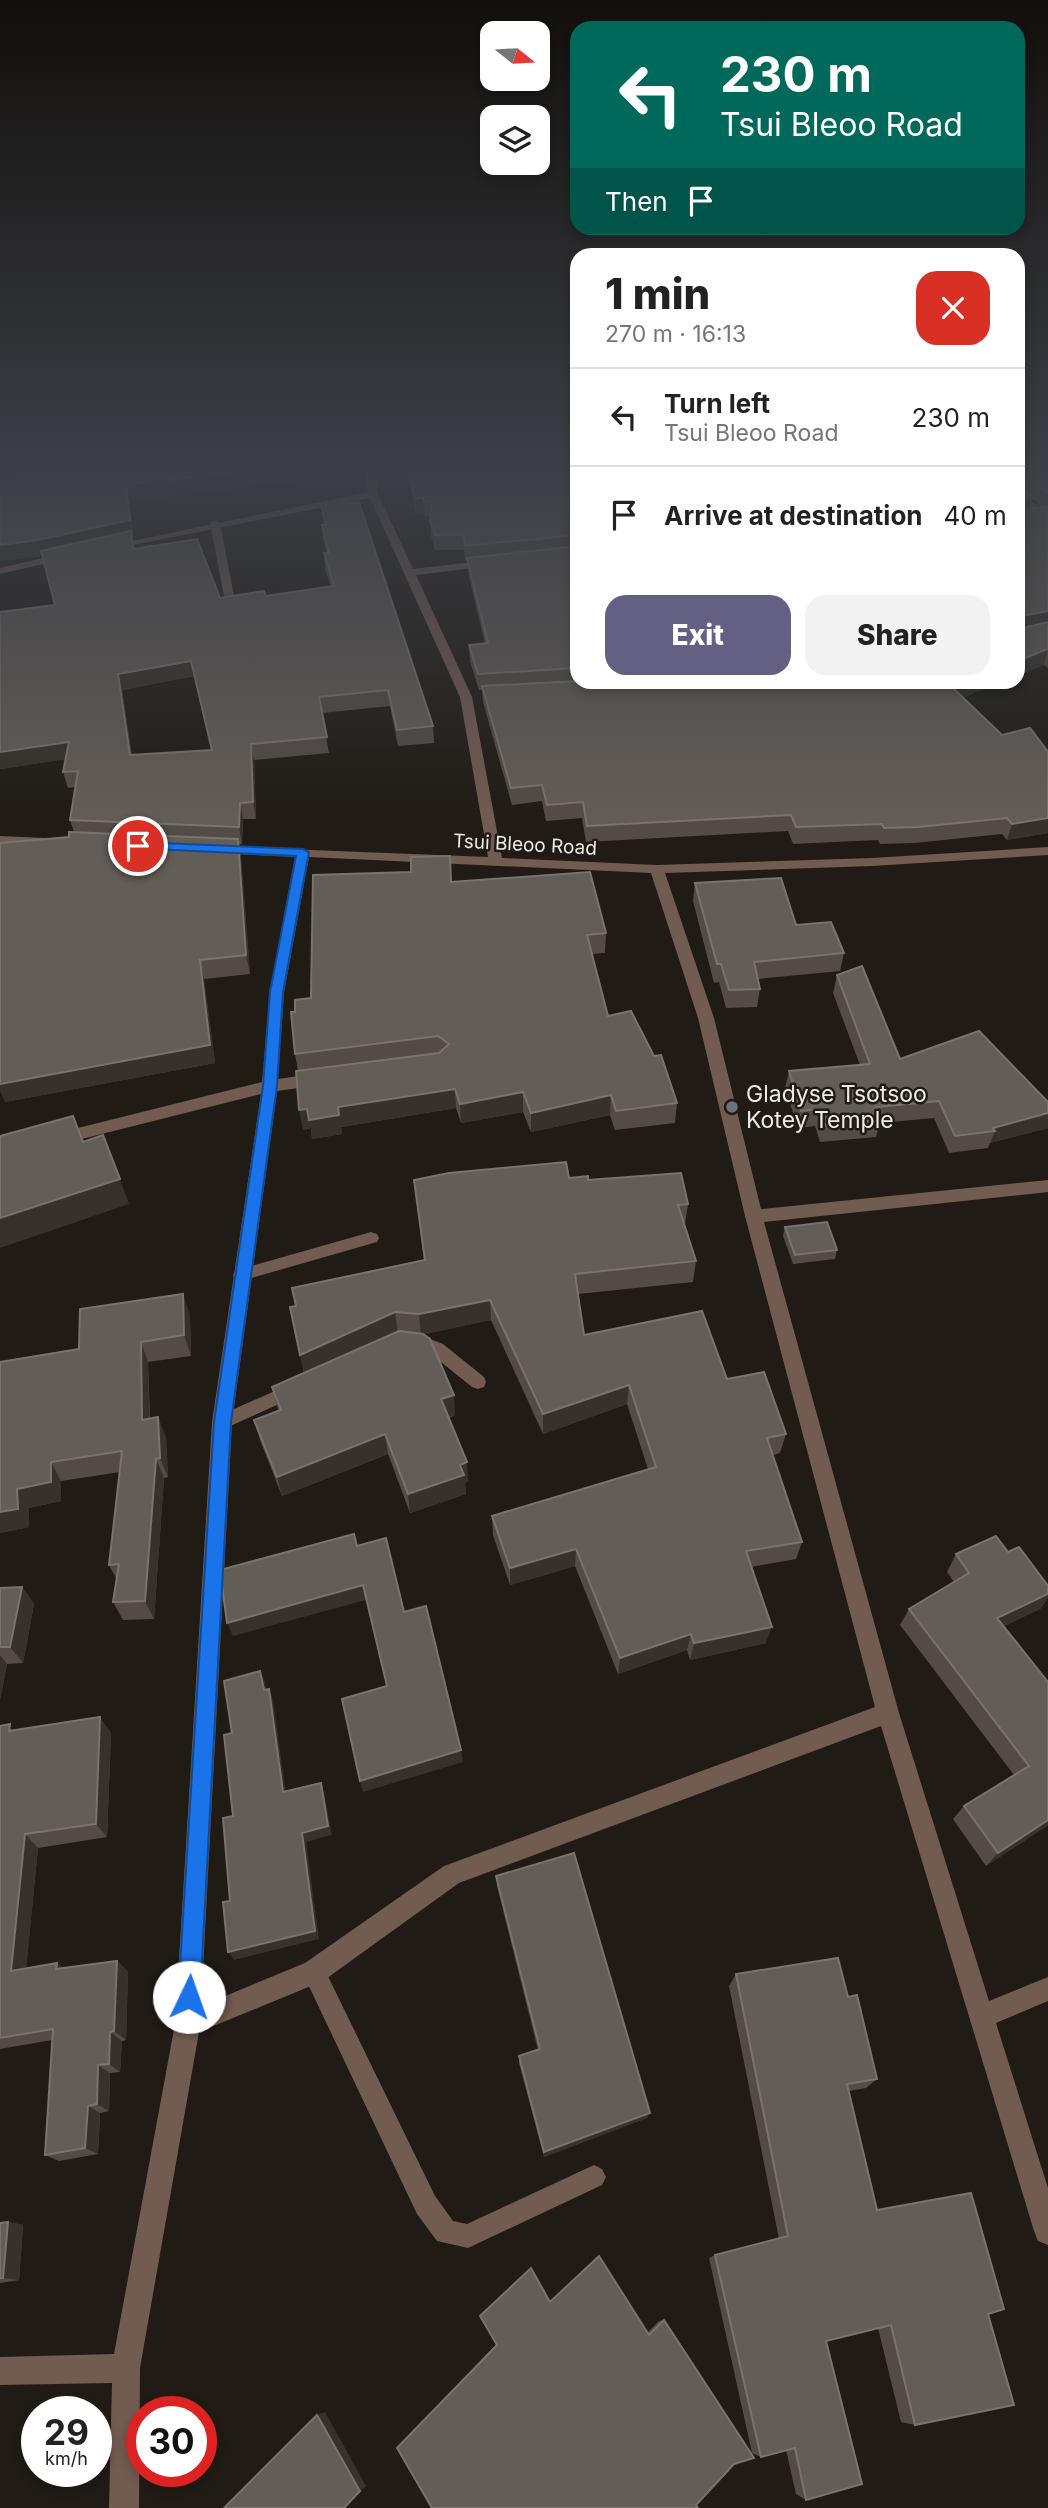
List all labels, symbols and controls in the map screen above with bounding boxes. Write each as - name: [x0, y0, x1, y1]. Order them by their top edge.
- north arrow: [480, 21, 550, 91]
- map controls: [480, 21, 550, 175]
- text: 230 m: [720, 45, 872, 104]
- icon: left: [605, 49, 696, 140]
- button: layers: [480, 105, 550, 175]
- text: Tsui Bleoo Road: [720, 105, 963, 144]
- icon: arrive: [682, 182, 720, 220]
- text: Then: [605, 186, 668, 217]
- text: 1 min: [605, 268, 710, 319]
- button: close: [916, 271, 990, 345]
- text: 270 m · 16:13: [605, 320, 746, 348]
- text: Turn left: [664, 388, 770, 419]
- icon: left: [605, 398, 643, 436]
- text: 230 m: [912, 402, 990, 433]
- text: Tsui Bleoo Road: [664, 419, 839, 447]
- icon: arrive: [605, 496, 643, 534]
- text: Arrive at destination: [664, 500, 923, 531]
- text: 40 m: [944, 500, 1007, 531]
- button: Exit: [605, 595, 791, 675]
- button: Share: [805, 595, 990, 675]
- pin: [108, 816, 168, 876]
- icon: arrive: [119, 827, 157, 865]
- street label: Tsui Bleoo Road: [452, 829, 598, 860]
- place label: Gladyse Tsotsoo Kotey Temple: [746, 1080, 927, 1134]
- marker: Gladyse Tsotsoo Kotey Temple: [724, 1099, 740, 1115]
- position arrow: [152, 1960, 226, 2034]
- speed limit sign: 30: [126, 2396, 217, 2487]
- text: 29: [44, 2411, 89, 2453]
- text: km/h: [45, 2448, 88, 2469]

